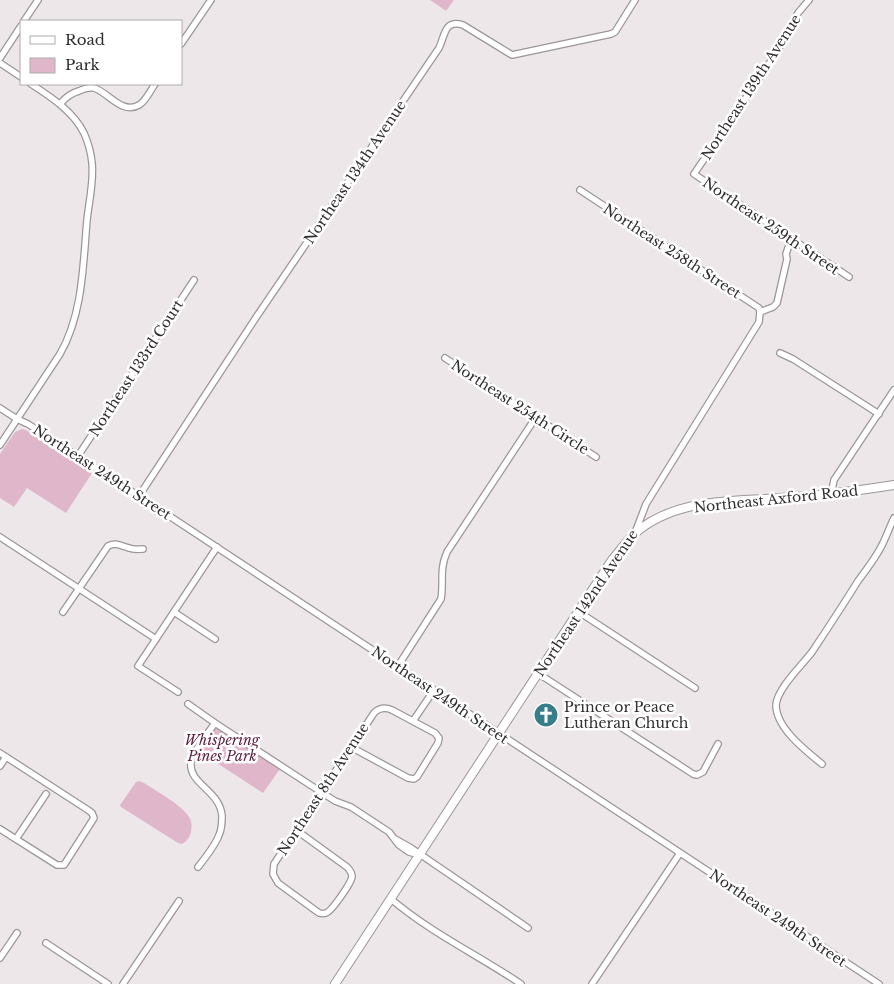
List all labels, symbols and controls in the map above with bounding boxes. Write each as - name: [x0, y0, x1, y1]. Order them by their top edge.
- street label: Northeast 139th Avenue: [697, 11, 805, 163]
- legend: [20, 20, 182, 85]
- text: Road: [65, 30, 105, 49]
- text: Park: [65, 55, 101, 74]
- street label: Northeast 134th Avenue: [300, 97, 410, 247]
- street label: Northeast 259th Street: [699, 174, 843, 279]
- street label: Northeast 258th Street: [600, 200, 745, 303]
- street label: Northeast 133rd Court: [85, 296, 187, 440]
- street label: Northeast 254th Circle: [448, 356, 592, 458]
- street label: Northeast 249th Street: [29, 421, 175, 524]
- street label: Northeast Axford Road: [693, 481, 860, 517]
- street label: Northeast 142nd Avenue: [530, 526, 642, 680]
- street label: Northeast 249th Street: [368, 642, 512, 748]
- place label: Prince or Peace Lutheran Church: [564, 698, 689, 732]
- church icon: Prince or Peace Lutheran Church: [533, 702, 559, 728]
- street label: Northeast 8th Avenue: [273, 719, 373, 859]
- park label: Whispering Pines Park: [184, 731, 261, 765]
- street label: Northeast 249th Street: [706, 865, 850, 971]

